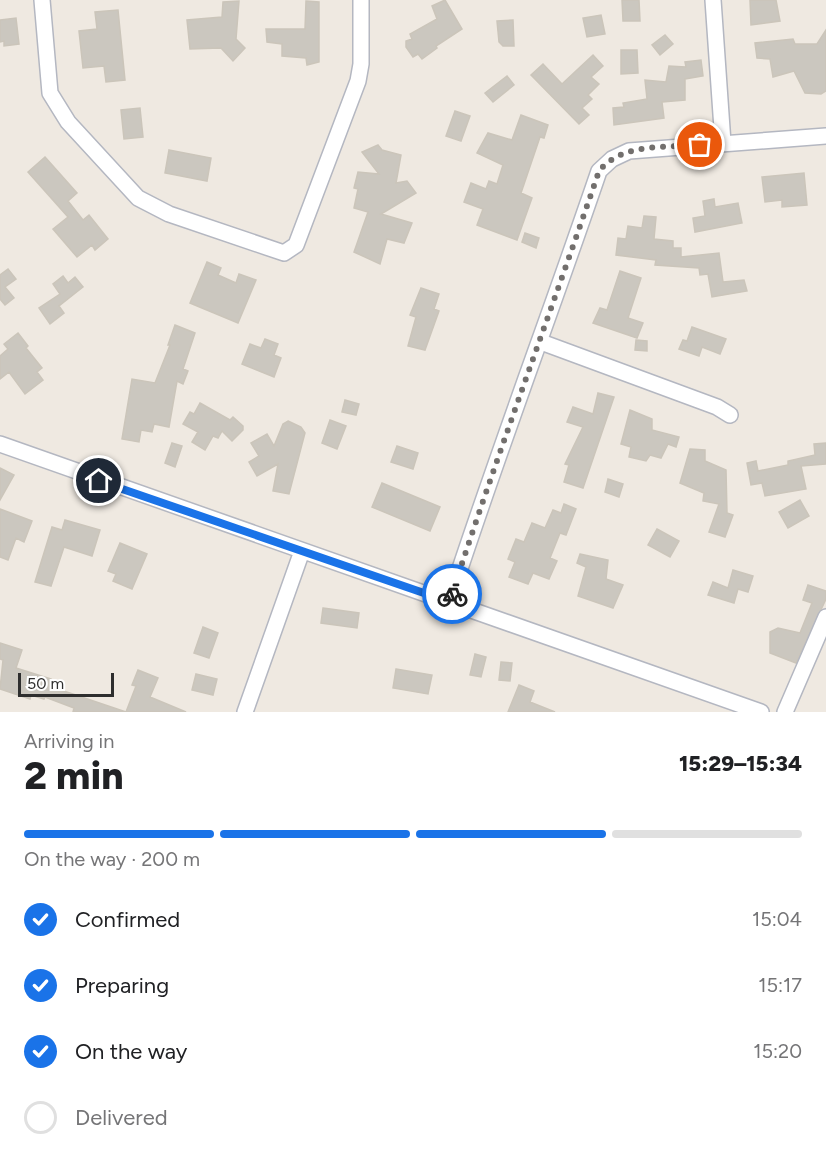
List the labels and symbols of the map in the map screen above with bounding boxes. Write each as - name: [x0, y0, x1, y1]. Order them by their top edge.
- pin: [674, 119, 725, 170]
- pin: [73, 455, 124, 506]
- courier: [422, 564, 482, 624]
- scale bar: [18, 670, 114, 698]

